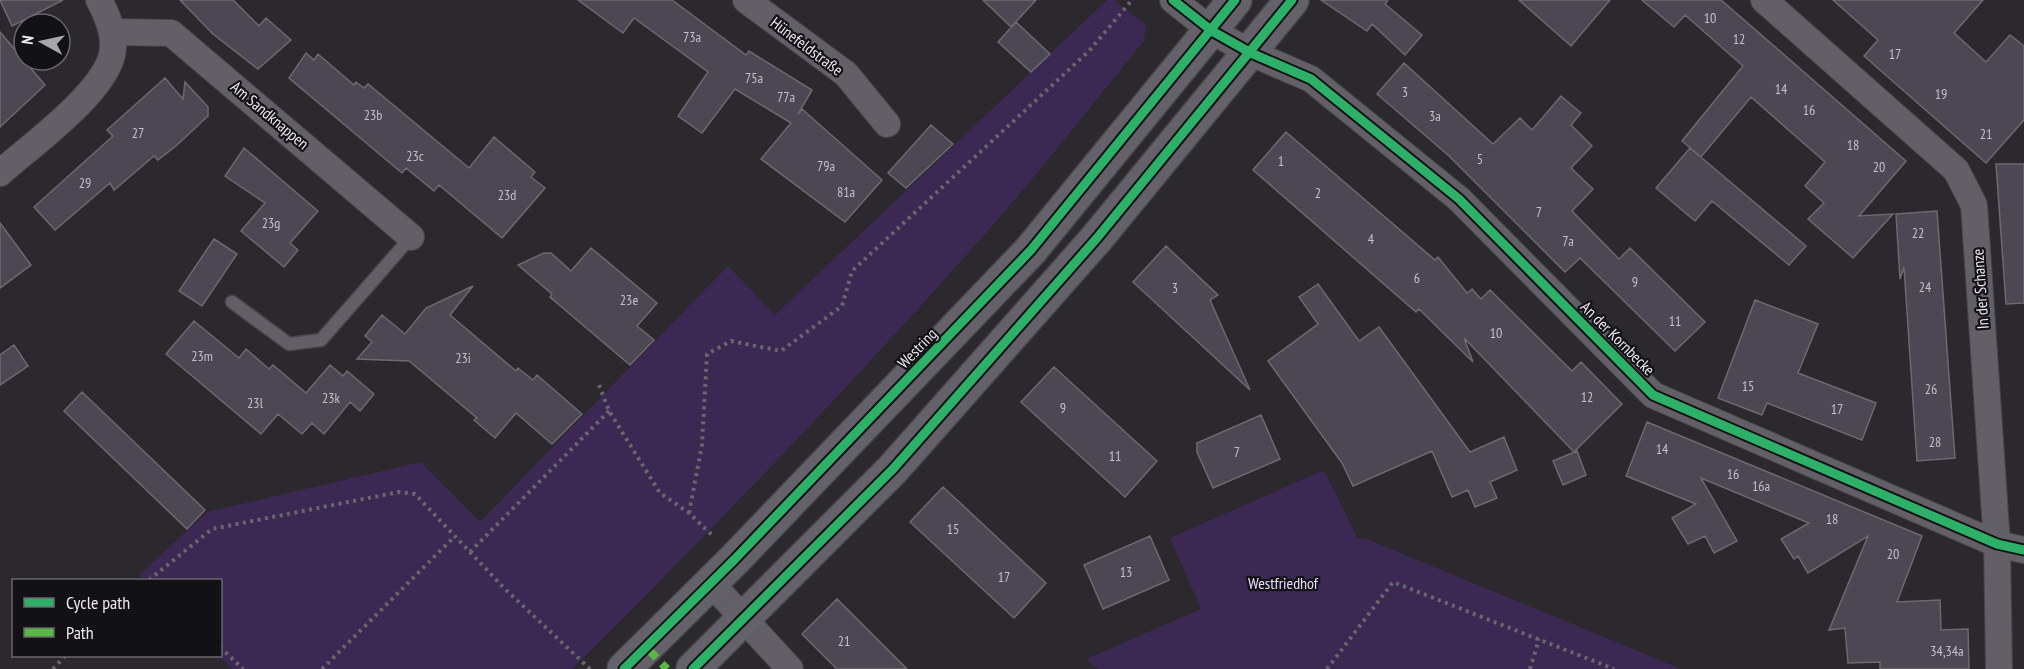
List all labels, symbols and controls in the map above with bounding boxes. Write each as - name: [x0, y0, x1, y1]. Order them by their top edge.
- house number: 10: [1704, 9, 1716, 27]
- north arrow: [12, 12, 72, 72]
- street label: Hünefeldstraße: [767, 12, 847, 80]
- house number: 73a: [683, 28, 701, 46]
- house number: 12: [1733, 30, 1745, 48]
- text: N: [17, 34, 38, 46]
- house number: 17: [1889, 45, 1901, 63]
- house number: 75a: [745, 69, 763, 87]
- street label: Am Sandknappen: [227, 77, 313, 153]
- house number: 14: [1775, 80, 1788, 98]
- house number: 3: [1402, 83, 1408, 101]
- house number: 19: [1935, 85, 1947, 103]
- house number: 77a: [777, 88, 795, 106]
- house number: 16: [1803, 101, 1815, 119]
- house number: 23b: [364, 106, 382, 124]
- house number: 3a: [1429, 107, 1441, 125]
- house number: 27: [132, 124, 144, 142]
- house number: 21: [1980, 125, 1992, 143]
- house number: 18: [1847, 136, 1859, 154]
- house number: 23c: [406, 147, 424, 165]
- house number: 5: [1477, 150, 1483, 168]
- house number: 1: [1278, 152, 1284, 170]
- house number: 79a: [817, 157, 835, 175]
- house number: 20: [1873, 158, 1885, 176]
- house number: 29: [79, 174, 91, 192]
- house number: 81a: [837, 183, 855, 201]
- house number: 2: [1315, 184, 1321, 202]
- house number: 23d: [498, 186, 516, 204]
- house number: 7: [1536, 203, 1542, 221]
- house number: 23g: [262, 214, 280, 232]
- house number: 22: [1912, 224, 1924, 242]
- house number: 4: [1368, 230, 1375, 248]
- house number: 7a: [1562, 232, 1574, 250]
- street label: In der Schanze: [1967, 248, 1993, 330]
- house number: 6: [1414, 269, 1420, 287]
- house number: 9: [1632, 273, 1638, 291]
- house number: 24: [1919, 278, 1932, 296]
- house number: 3: [1172, 279, 1178, 297]
- house number: 23e: [620, 291, 638, 309]
- street label: An der Kornbecke: [1577, 297, 1659, 379]
- house number: 11: [1669, 312, 1681, 330]
- street label: Westring: [893, 324, 941, 372]
- house number: 10: [1490, 324, 1502, 342]
- house number: 23m: [191, 347, 213, 365]
- house number: 23i: [455, 349, 471, 367]
- house number: 15: [1742, 377, 1754, 395]
- house number: 26: [1925, 380, 1937, 398]
- house number: 12: [1581, 388, 1593, 406]
- house number: 23k: [322, 389, 341, 407]
- house number: 23l: [247, 394, 264, 412]
- house number: 9: [1060, 399, 1066, 417]
- house number: 17: [1831, 400, 1843, 418]
- house number: 28: [1929, 433, 1941, 451]
- house number: 14: [1656, 440, 1669, 458]
- house number: 7: [1234, 443, 1240, 461]
- house number: 11: [1109, 447, 1121, 465]
- house number: 16: [1727, 465, 1739, 483]
- house number: 16a: [1752, 477, 1770, 495]
- house number: 18: [1826, 510, 1838, 528]
- house number: 15: [947, 520, 959, 538]
- house number: 20: [1887, 545, 1899, 563]
- house number: 13: [1120, 563, 1132, 581]
- house number: 17: [998, 568, 1010, 586]
- park label: Westfriedhof: [1248, 573, 1319, 593]
- legend: [12, 579, 222, 657]
- text: Cycle path: [66, 591, 130, 614]
- text: Path: [66, 621, 94, 644]
- house number: 21: [838, 632, 850, 650]
- house number: 34,34a: [1930, 642, 1964, 660]

